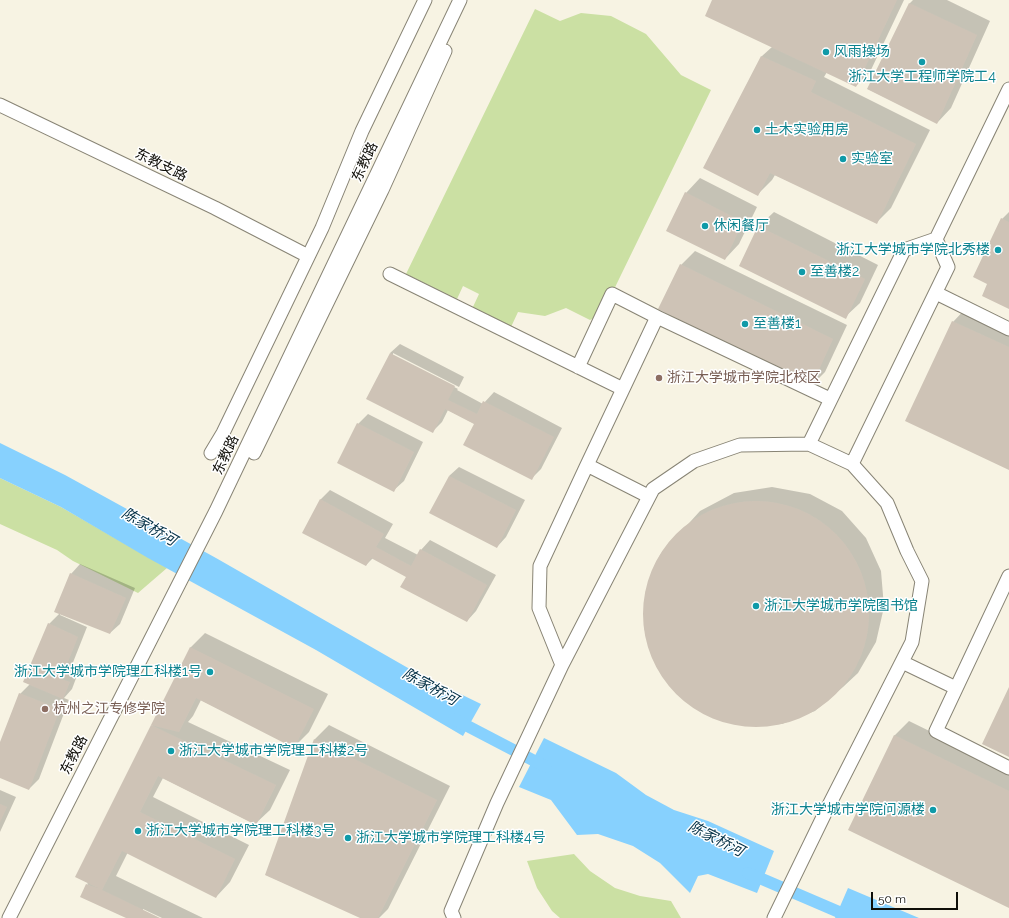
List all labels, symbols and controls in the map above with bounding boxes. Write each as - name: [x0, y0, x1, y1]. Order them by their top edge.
- place label: 风雨操场: [834, 44, 890, 60]
- marker: 风雨操场: [821, 47, 831, 57]
- marker: 浙江大学工程师学院工4: [917, 57, 927, 67]
- place label: 浙江大学工程师学院工4: [848, 69, 996, 85]
- place label: 土木实验用房: [765, 122, 849, 138]
- marker: 土木实验用房: [752, 125, 762, 135]
- street label: 东教路: [349, 139, 381, 185]
- street label: 东教支路: [132, 145, 190, 185]
- place label: 实验室: [851, 151, 893, 167]
- marker: 实验室: [838, 154, 848, 164]
- place label: 休闲餐厅: [713, 218, 769, 234]
- marker: 休闲餐厅: [700, 221, 710, 231]
- place label: 浙江大学城市学院北秀楼: [836, 242, 990, 258]
- marker: 浙江大学城市学院北秀楼: [993, 245, 1003, 255]
- place label: 至善楼2: [810, 264, 859, 280]
- marker: 至善楼2: [797, 267, 807, 277]
- place label: 至善楼1: [753, 316, 801, 332]
- marker: 至善楼1: [740, 319, 750, 329]
- place label: 浙江大学城市学院北校区: [667, 370, 821, 386]
- marker: 浙江大学城市学院北校区: [654, 373, 664, 383]
- street label: 东教路: [210, 432, 242, 478]
- water label: 陈家桥河: [119, 504, 179, 550]
- place label: 浙江大学城市学院图书馆: [764, 598, 918, 614]
- marker: 浙江大学城市学院图书馆: [751, 601, 761, 611]
- place label: 浙江大学城市学院理工科楼1号: [14, 664, 202, 680]
- water label: 陈家桥河: [399, 665, 461, 709]
- marker: 浙江大学城市学院理工科楼1号: [205, 667, 215, 677]
- place label: 杭州之江专修学院: [53, 701, 165, 717]
- marker: 杭州之江专修学院: [40, 704, 50, 714]
- street label: 东教路: [57, 732, 91, 778]
- place label: 浙江大学城市学院理工科楼2号: [179, 743, 368, 759]
- marker: 浙江大学城市学院理工科楼2号: [166, 746, 176, 756]
- place label: 浙江大学城市学院问源楼: [771, 802, 925, 818]
- marker: 浙江大学城市学院问源楼: [928, 805, 938, 815]
- water label: 陈家桥河: [685, 817, 747, 861]
- place label: 浙江大学城市学院理工科楼3号: [146, 823, 335, 839]
- marker: 浙江大学城市学院理工科楼3号: [133, 826, 143, 836]
- place label: 浙江大学城市学院理工科楼4号: [356, 830, 546, 846]
- marker: 浙江大学城市学院理工科楼4号: [343, 833, 353, 843]
- scale bar: [873, 884, 960, 910]
- text: 50 m: [878, 892, 906, 906]

